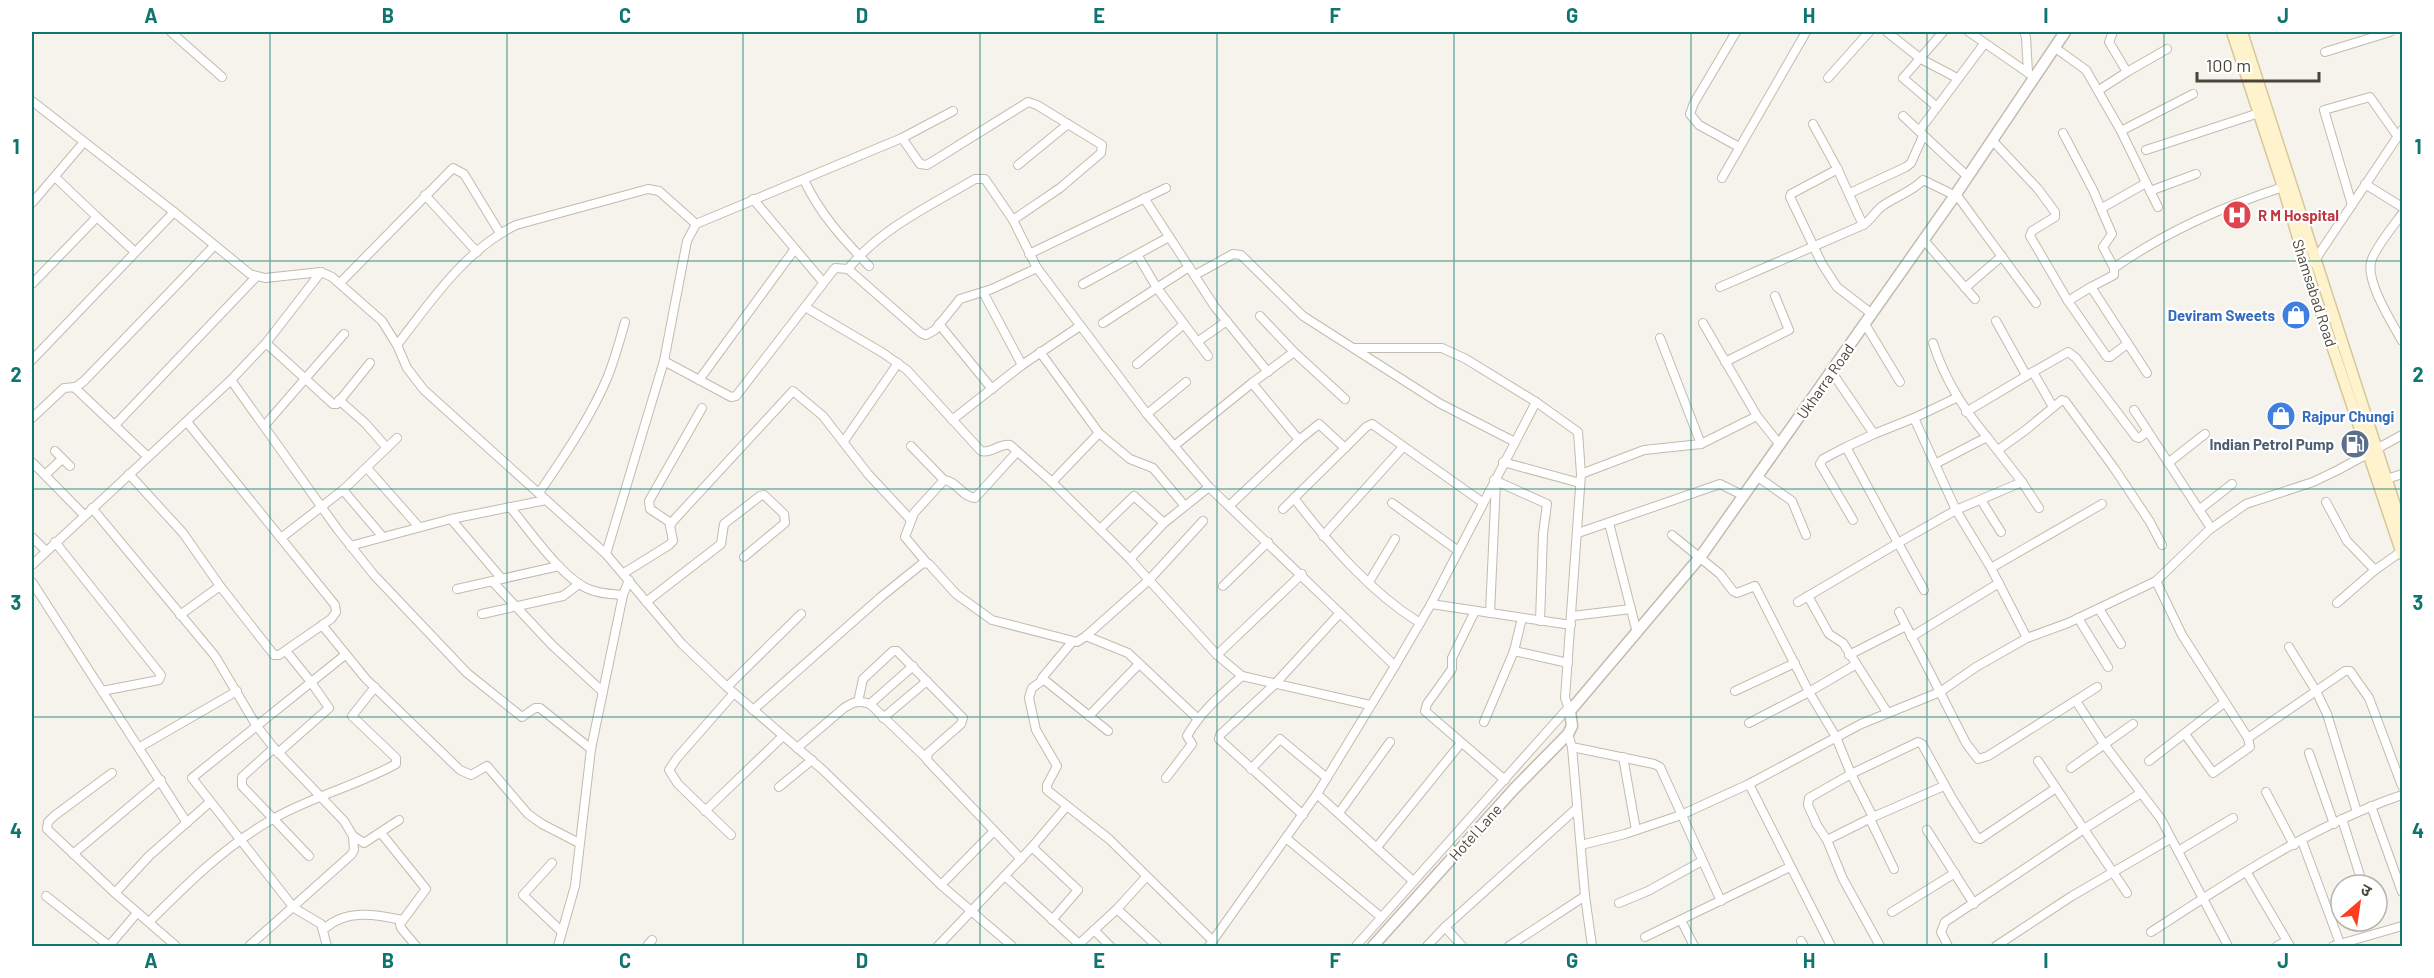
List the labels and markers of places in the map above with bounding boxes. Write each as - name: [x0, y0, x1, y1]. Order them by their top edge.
- hospital icon: R M Hospital: [2221, 199, 2253, 231]
- place label: R M Hospital: [2258, 206, 2339, 224]
- shop icon: Deviram Sweets: [2280, 299, 2312, 331]
- place label: Deviram Sweets: [2168, 306, 2275, 324]
- shop icon: Rajpur Chungi: [2265, 400, 2297, 432]
- place label: Rajpur Chungi: [2302, 407, 2394, 425]
- fuel station icon: Indian Petrol Pump: [2339, 428, 2371, 460]
- place label: Indian Petrol Pump: [2209, 435, 2334, 453]

